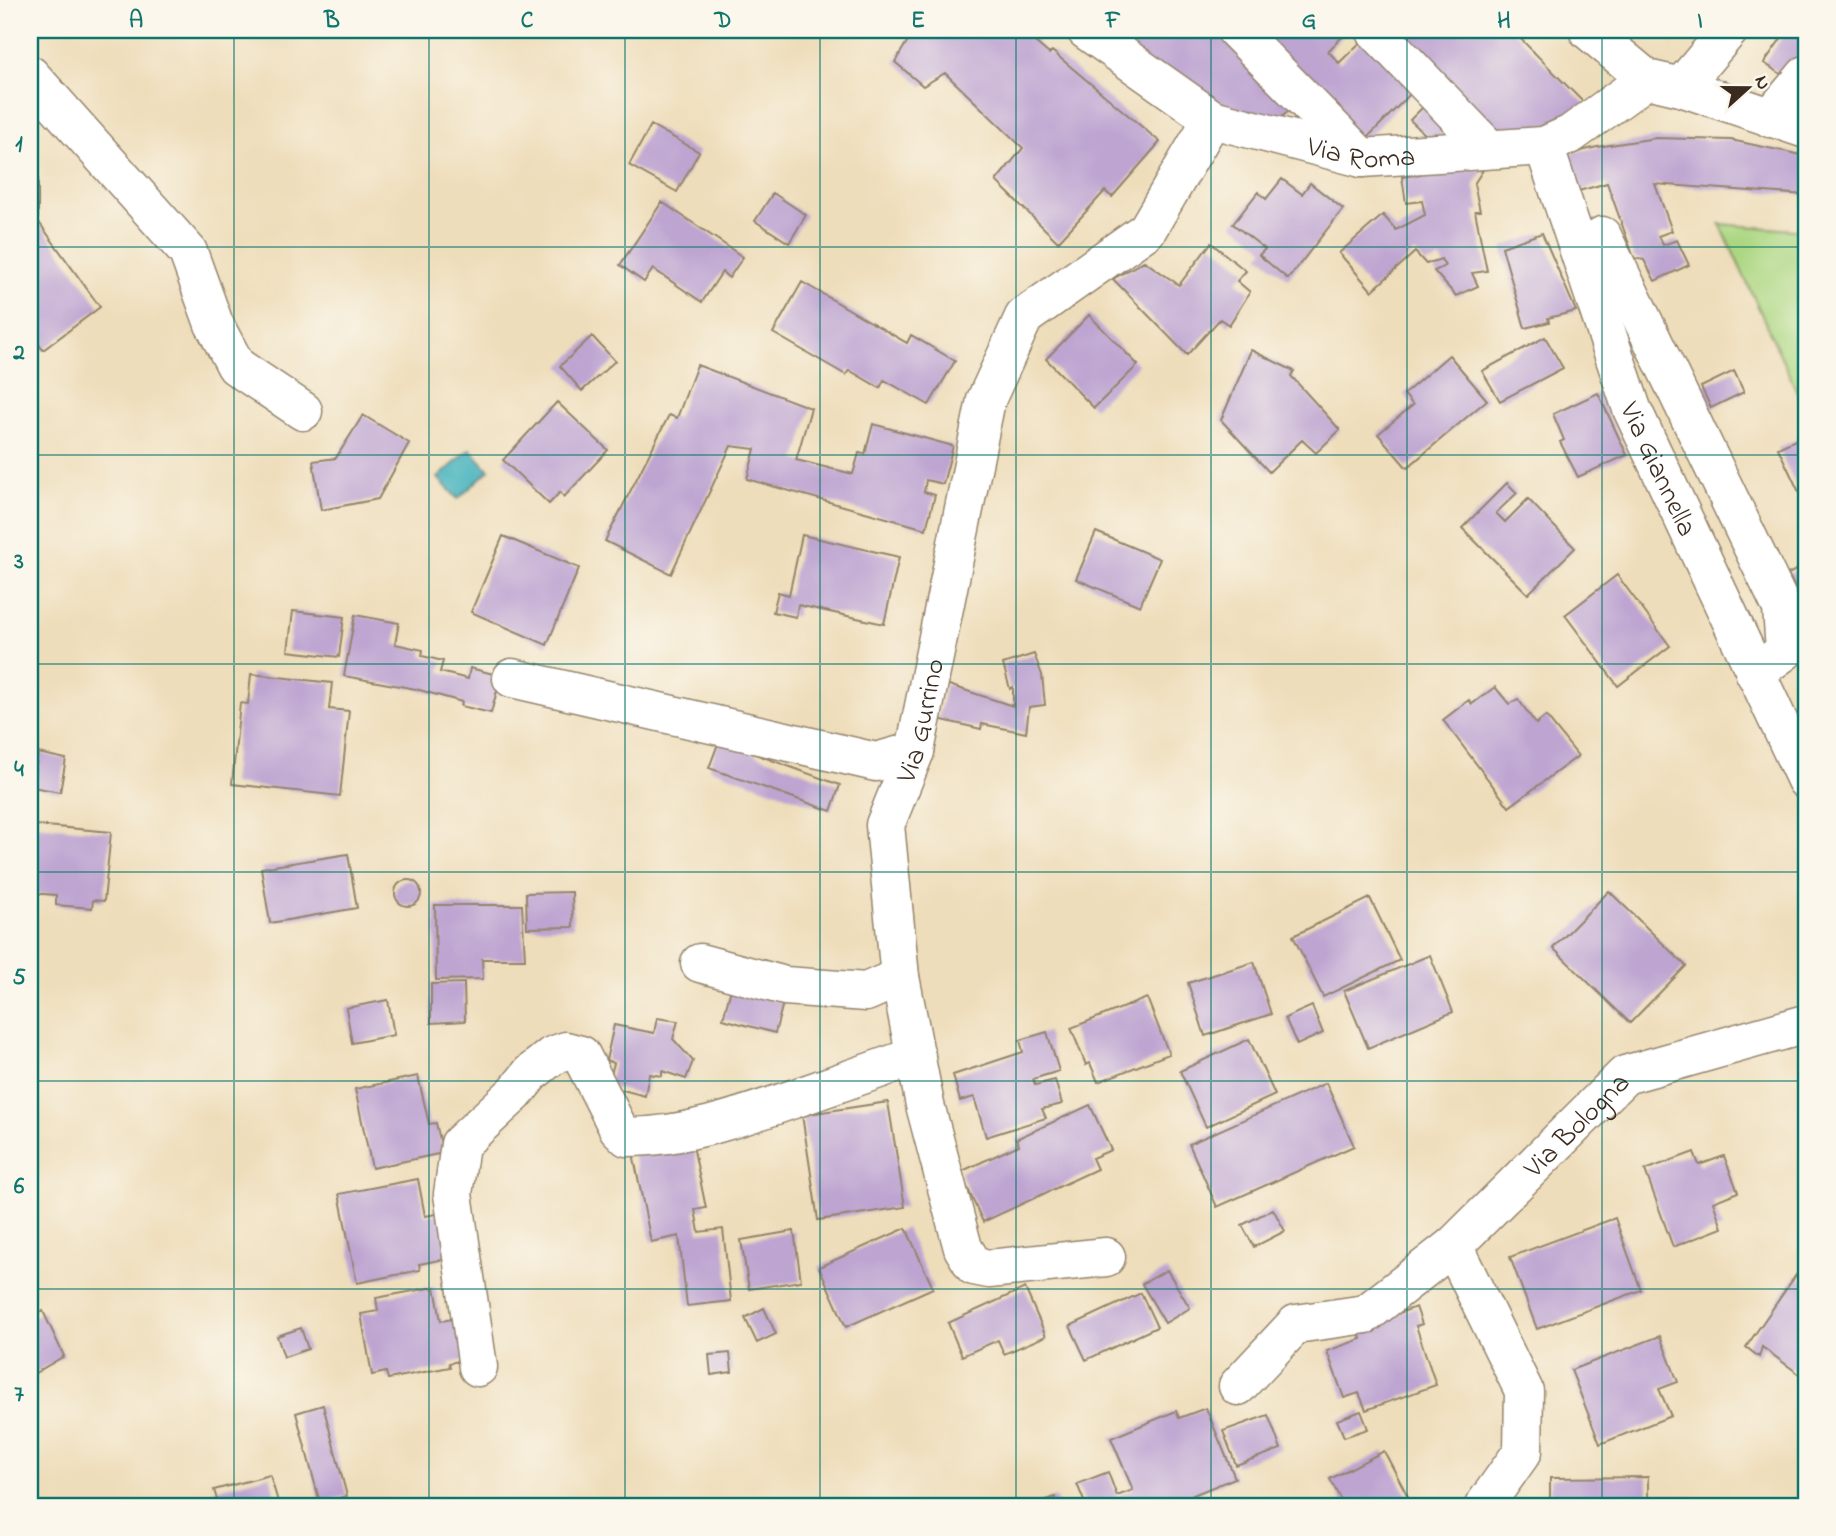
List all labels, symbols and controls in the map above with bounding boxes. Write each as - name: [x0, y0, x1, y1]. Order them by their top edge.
- text: A: [129, 5, 143, 38]
- text: B: [323, 5, 340, 38]
- text: C: [521, 5, 534, 38]
- text: D: [714, 5, 731, 38]
- text: E: [911, 5, 925, 38]
- text: F: [1105, 5, 1121, 38]
- text: G: [1302, 5, 1316, 38]
- text: H: [1497, 5, 1511, 38]
- text: I: [1697, 5, 1703, 38]
- north arrow: [1714, 52, 1784, 122]
- text: N: [1747, 72, 1777, 94]
- street label: Via Roma: [1301, 127, 1417, 182]
- text: 1: [15, 129, 23, 162]
- text: 2: [12, 337, 25, 370]
- street label: Via Giannella: [1607, 395, 1706, 544]
- text: 3: [13, 546, 24, 579]
- street label: Via Gurrino: [887, 655, 957, 791]
- text: 4: [14, 754, 24, 787]
- text: 5: [12, 962, 26, 995]
- street label: Via Bologna: [1515, 1064, 1641, 1189]
- text: 6: [14, 1171, 25, 1204]
- text: 7: [14, 1379, 24, 1412]

